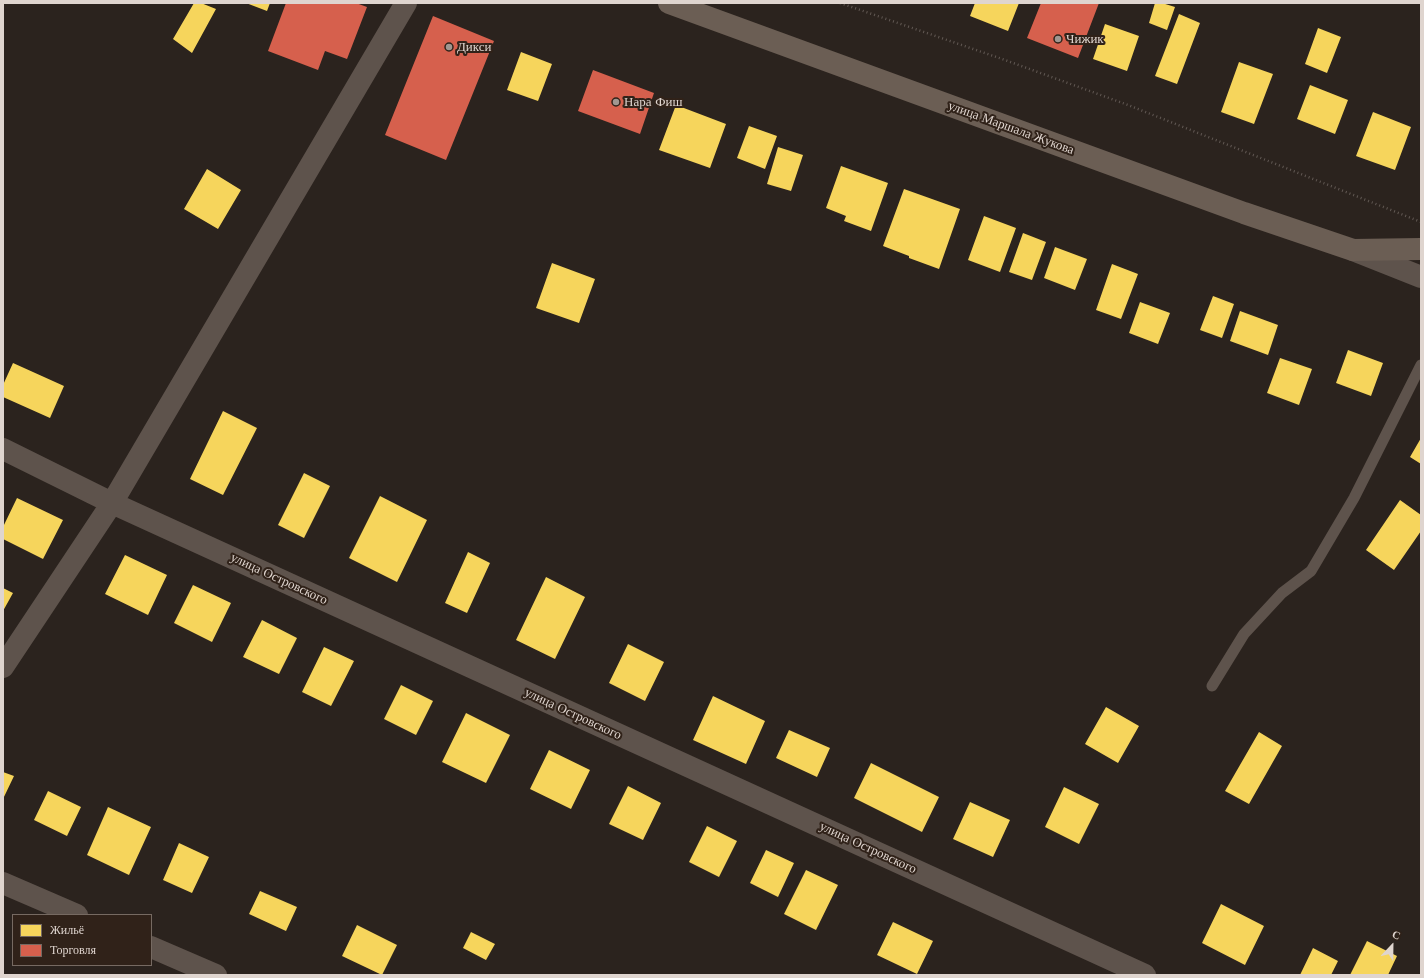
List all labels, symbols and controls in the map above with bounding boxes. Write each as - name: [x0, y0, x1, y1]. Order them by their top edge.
- place label: Чижик: [1066, 31, 1104, 47]
- marker: Чижик: [1053, 34, 1063, 44]
- place label: Дикси: [457, 39, 492, 55]
- marker: Дикси: [444, 42, 454, 52]
- place label: Нара Фиш: [624, 94, 682, 110]
- marker: Нара Фиш: [611, 97, 621, 107]
- street label: улица Маршала Жукова: [946, 98, 1076, 158]
- street label: улица Островского: [228, 550, 330, 608]
- street label: улица Островского: [522, 685, 624, 743]
- street label: улица Островского: [817, 819, 919, 877]
- legend: [12, 914, 152, 966]
- text: Жильё: [50, 922, 84, 937]
- north arrow: [1372, 926, 1412, 966]
- text: С: [1390, 927, 1403, 943]
- text: Торговля: [50, 942, 96, 957]

